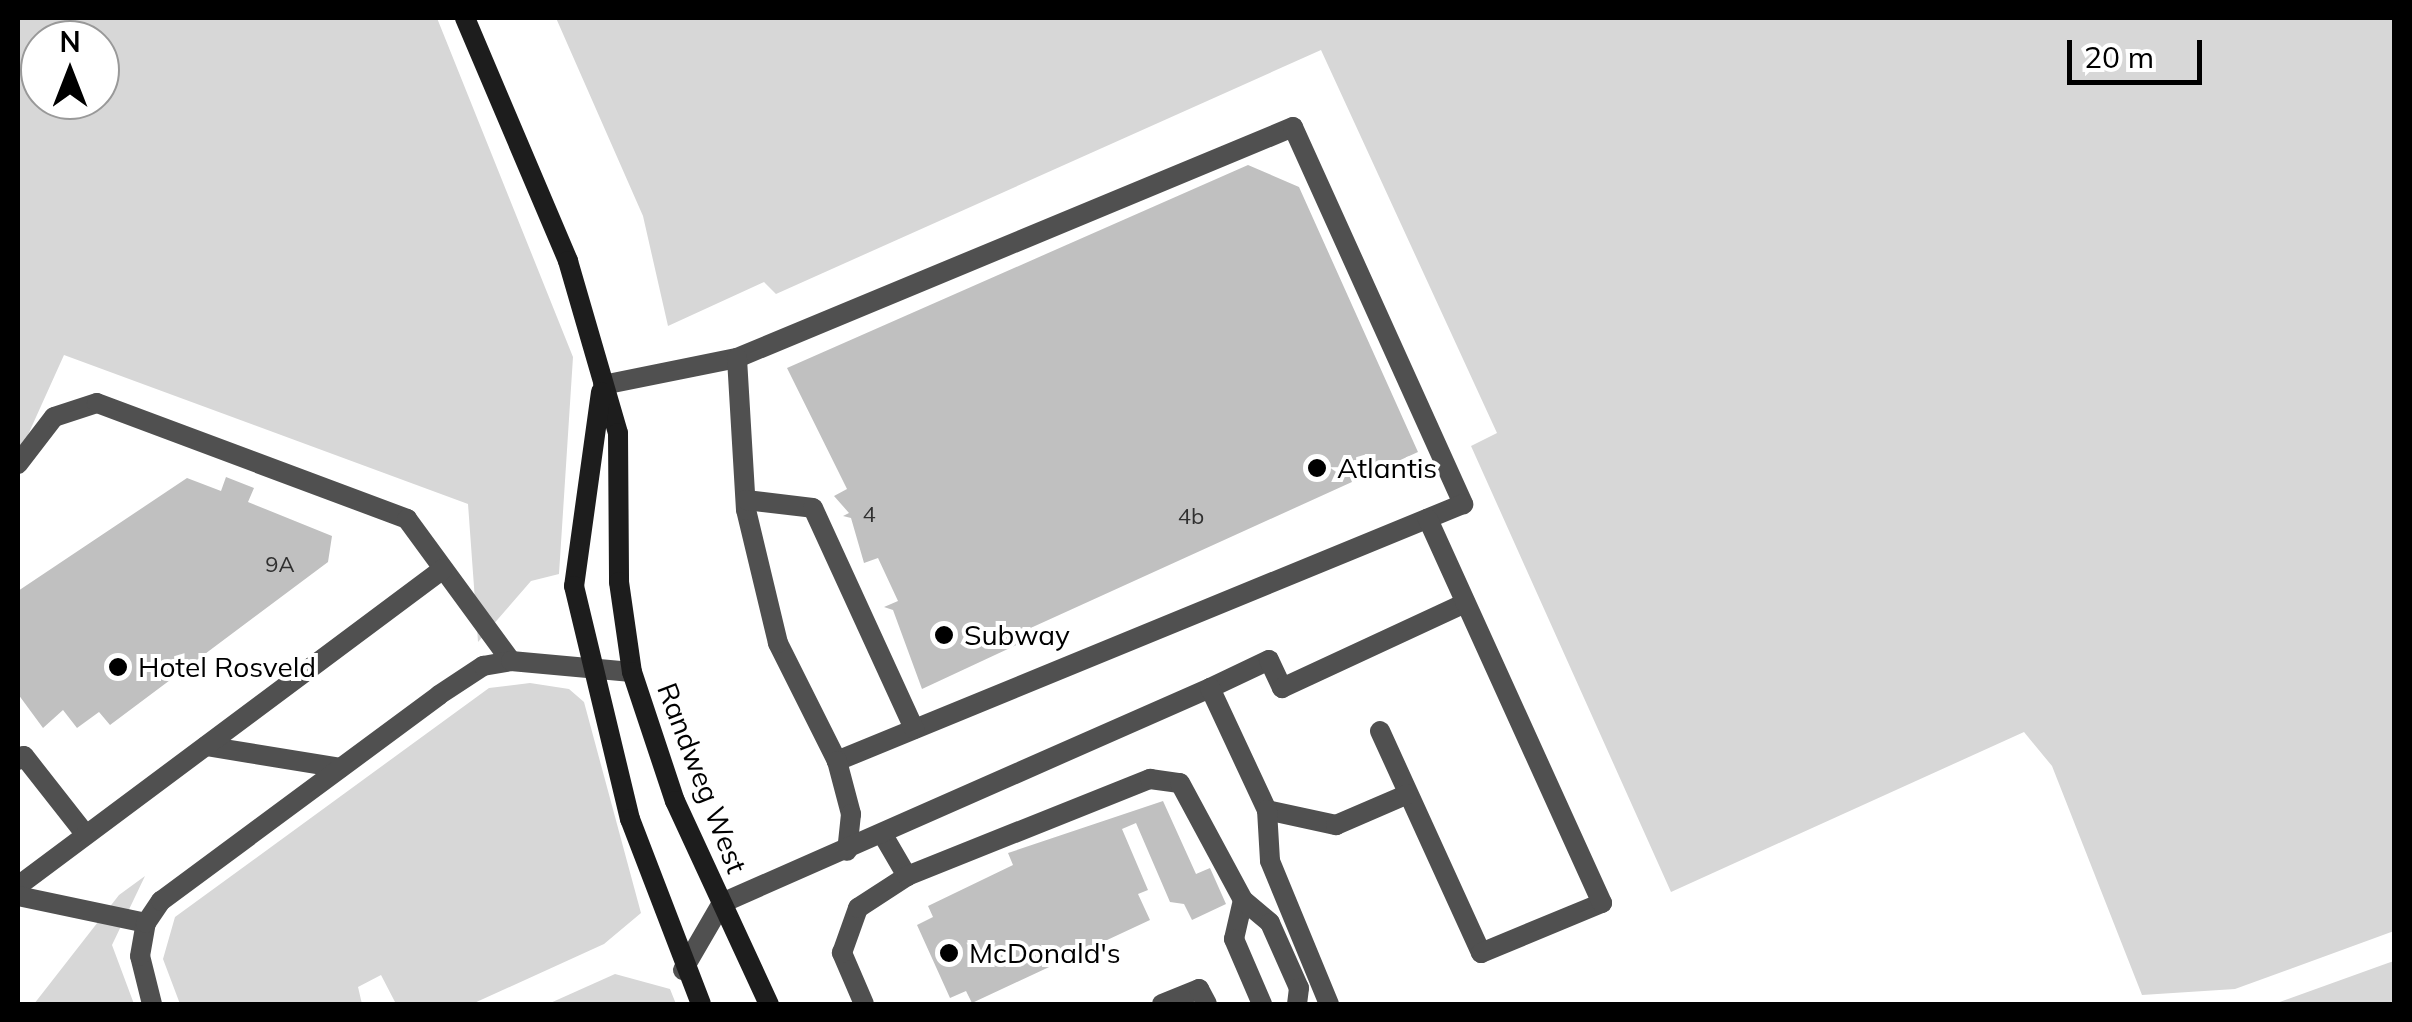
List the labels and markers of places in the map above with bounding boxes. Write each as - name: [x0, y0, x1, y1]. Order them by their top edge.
- place label: Atlantis: [1337, 451, 1437, 485]
- marker: Atlantis: [1306, 457, 1328, 479]
- place label: Subway: [964, 618, 1070, 652]
- marker: Subway: [933, 624, 955, 646]
- place label: Hotel Rosveld: [138, 650, 316, 684]
- marker: Hotel Rosveld: [107, 656, 129, 678]
- place label: McDonald's: [969, 936, 1121, 970]
- marker: McDonald's: [938, 942, 960, 964]

